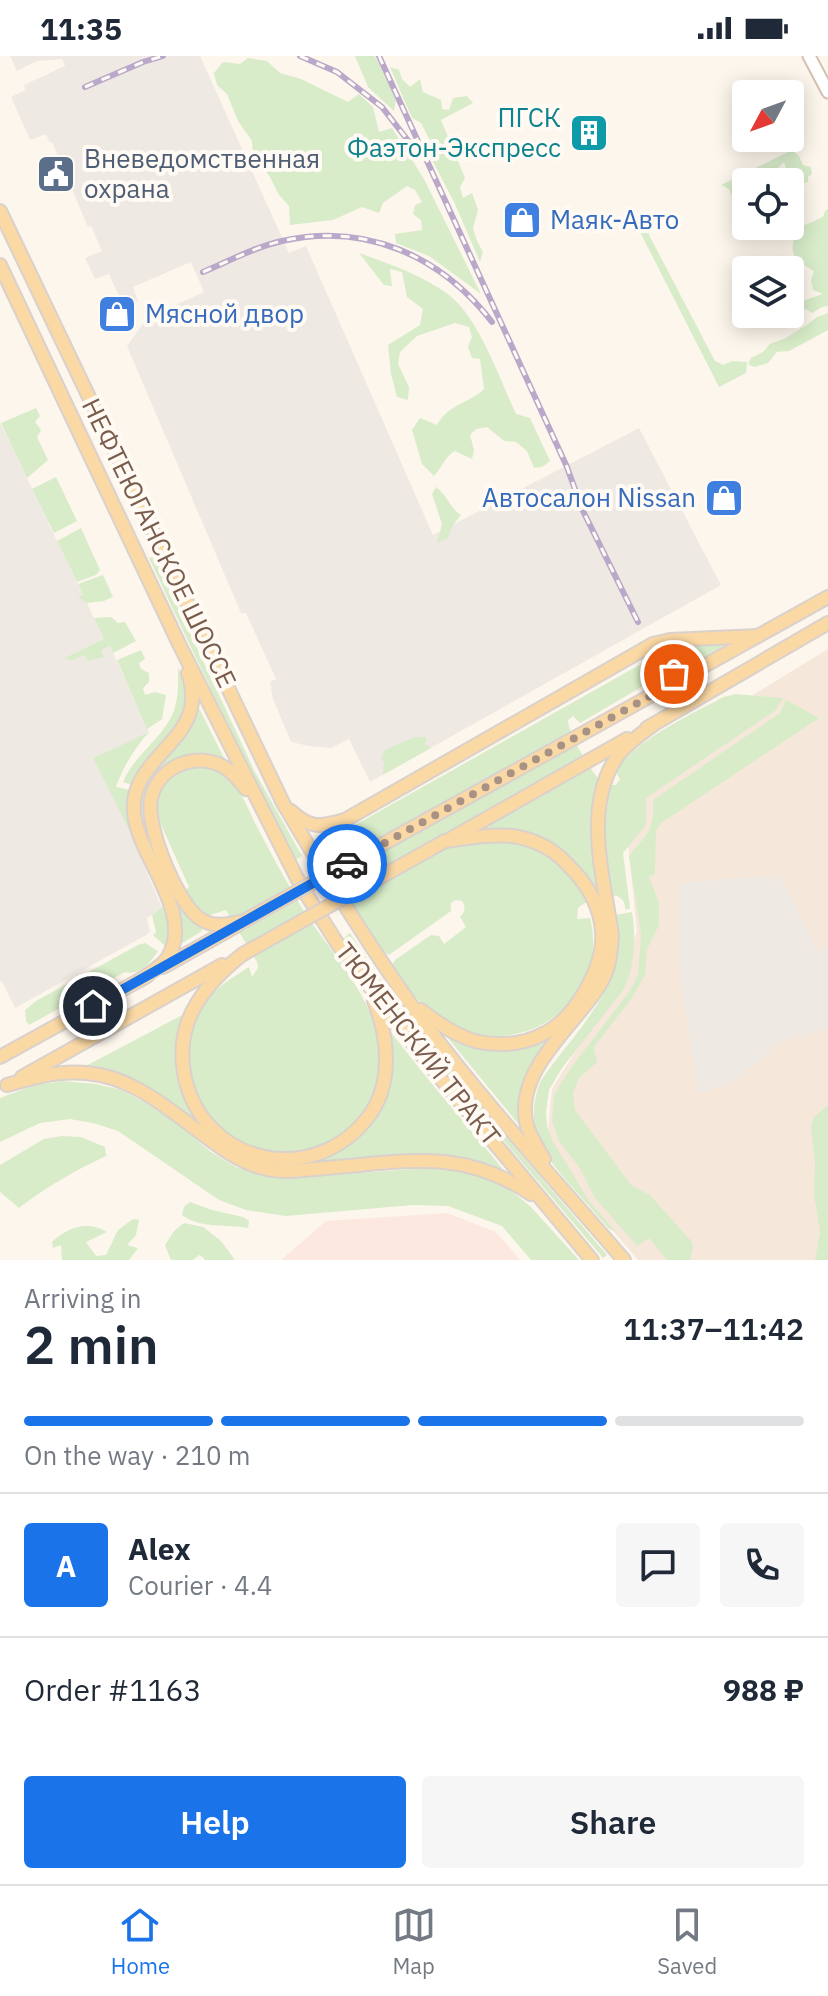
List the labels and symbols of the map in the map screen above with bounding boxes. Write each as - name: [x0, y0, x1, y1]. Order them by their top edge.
- north arrow: [732, 80, 804, 152]
- place label: ПГСК Фаэтон-Экспресс: [347, 100, 561, 164]
- building icon: ПГСК Фаэтон-Экспресс: [568, 112, 610, 154]
- place label: Вневедомственная охрана: [84, 141, 320, 205]
- public building icon: Вневедомственная охрана: [35, 153, 77, 195]
- shop icon: Маяк-Авто: [501, 199, 543, 241]
- place label: Маяк-Авто: [550, 202, 679, 236]
- shop icon: Мясной двор: [96, 293, 138, 335]
- place label: Мясной двор: [145, 296, 304, 330]
- street label: НЕФТЕЮГАНСКОЕ ШОССЕ: [75, 392, 245, 693]
- shop icon: Автосалон Nissan: [703, 477, 745, 519]
- place label: Автосалон Nissan: [482, 480, 696, 514]
- pin: [640, 640, 708, 708]
- courier: [307, 824, 387, 904]
- street label: ТЮМЕНСКИЙ ТРАКТ: [329, 935, 509, 1152]
- pin: [59, 972, 127, 1040]

